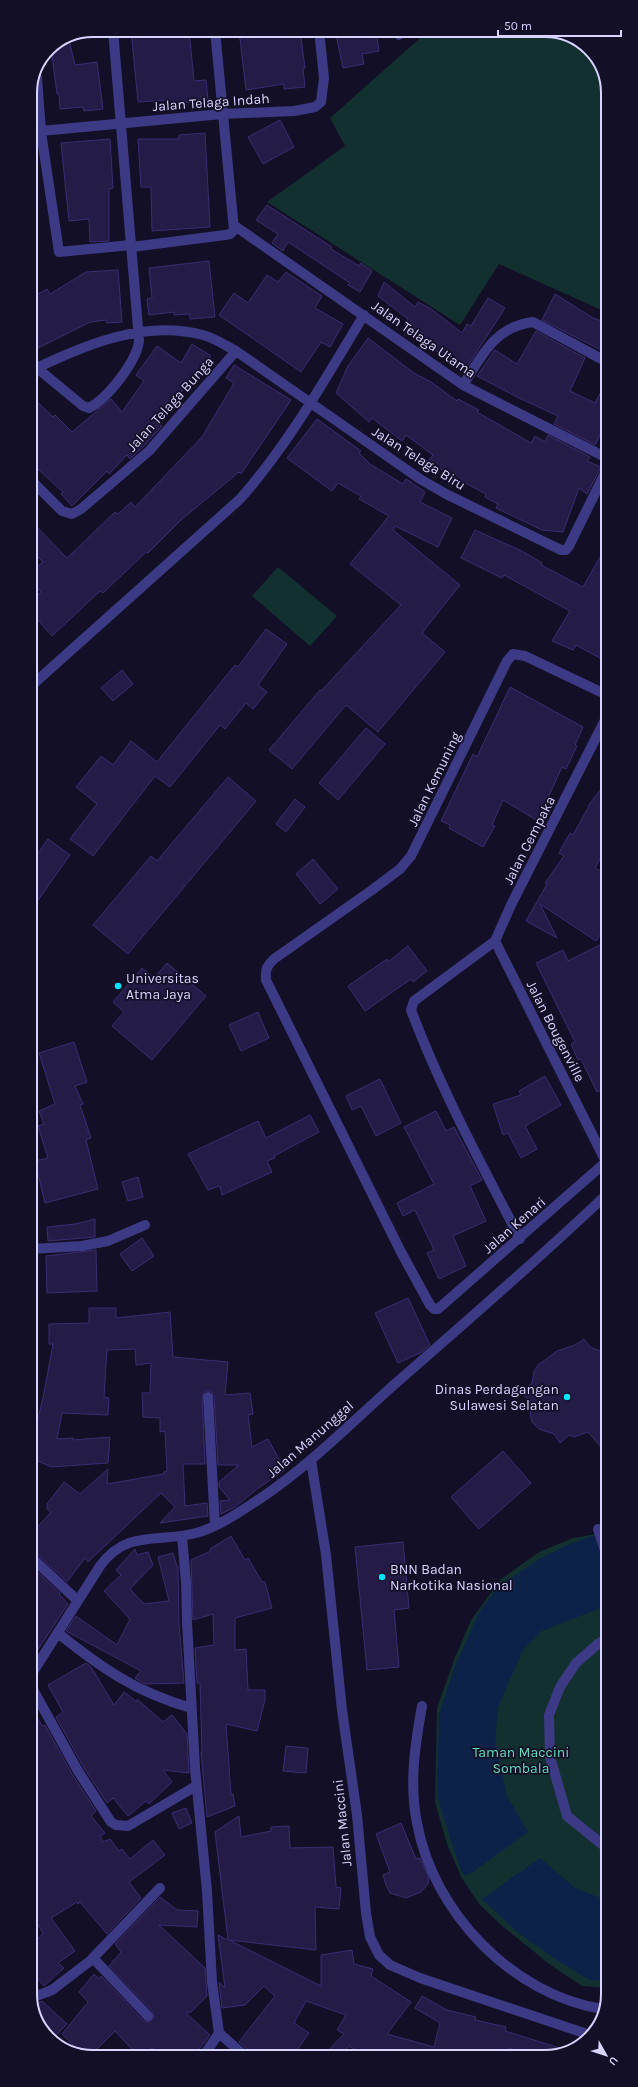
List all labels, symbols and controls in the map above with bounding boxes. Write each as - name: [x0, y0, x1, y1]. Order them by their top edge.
- scale bar: [498, 12, 621, 38]
- text: 50 m: [504, 19, 532, 33]
- street label: Jalan Telaga Indah: [152, 90, 270, 115]
- street label: Jalan Telaga Utama: [368, 297, 479, 382]
- street label: Jalan Telaga Bunga: [123, 353, 217, 455]
- street label: Jalan Telaga Biru: [369, 423, 469, 494]
- street label: Jalan Kemuning: [404, 729, 465, 829]
- street label: Jalan Cempaka: [500, 793, 559, 887]
- place label: Universitas Atma Jaya: [126, 970, 199, 1003]
- street label: Jalan Bougenville: [523, 978, 588, 1085]
- marker: Universitas Atma Jaya: [113, 981, 123, 991]
- street label: Jalan Kenari: [479, 1193, 549, 1257]
- place label: Dinas Perdagangan Sulawesi Selatan: [435, 1381, 559, 1414]
- marker: Dinas Perdagangan Sulawesi Selatan: [562, 1392, 572, 1402]
- street label: Jalan Manunggal: [264, 1397, 357, 1482]
- place label: BNN Badan Narkotika Nasional: [390, 1561, 513, 1594]
- marker: BNN Badan Narkotika Nasional: [377, 1572, 387, 1582]
- park label: Taman Maccini Sombala: [473, 1744, 569, 1777]
- street label: Jalan Maccini: [329, 1779, 356, 1867]
- north arrow: [586, 2035, 626, 2075]
- text: U: [606, 2054, 621, 2068]

